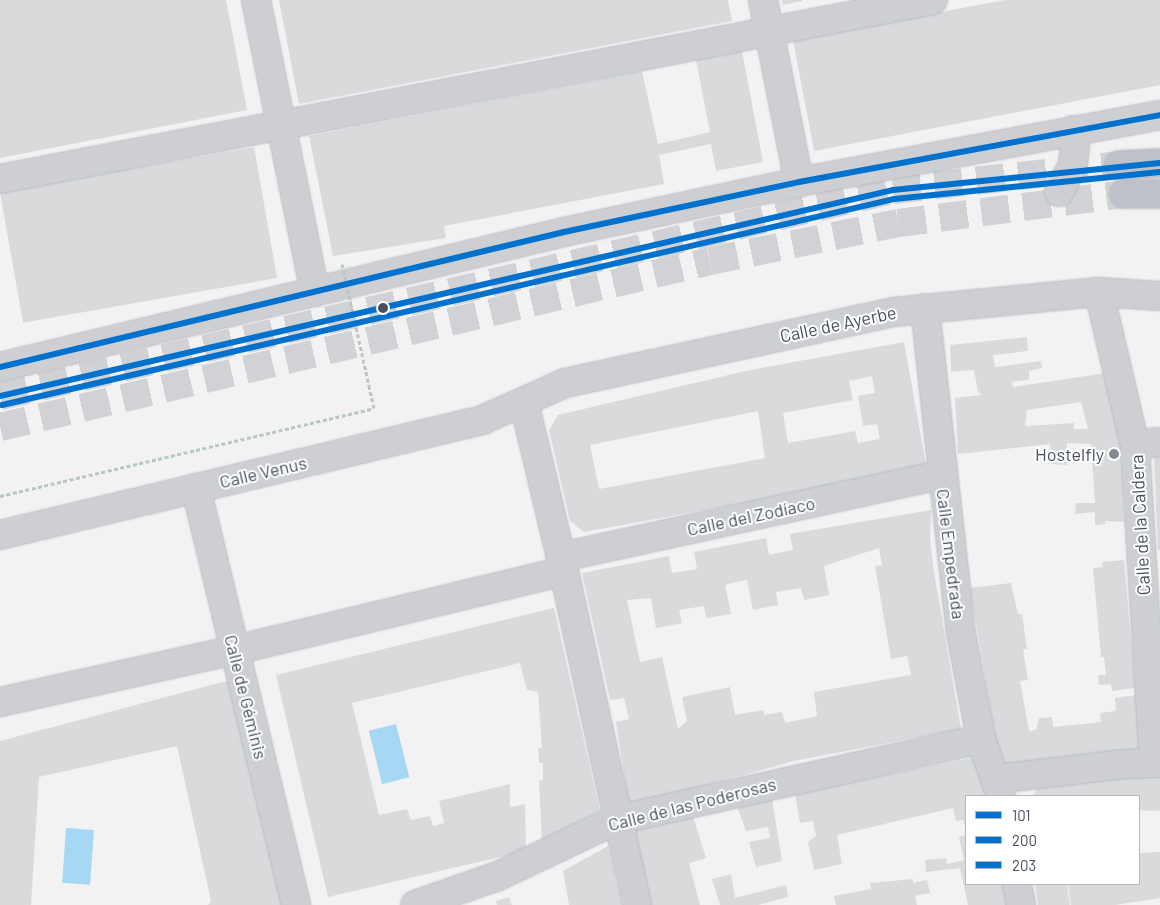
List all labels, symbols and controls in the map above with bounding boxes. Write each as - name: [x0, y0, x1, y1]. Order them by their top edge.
- street label: Calle de Ayerbe: [778, 301, 898, 347]
- unlabelled marker: [378, 303, 388, 313]
- place label: Hostelfly: [1035, 443, 1104, 465]
- marker: Hostelfly: [1108, 448, 1120, 460]
- street label: Calle Venus: [217, 451, 309, 493]
- street label: Calle de la Caldera: [1126, 454, 1154, 596]
- street label: Calle Empedrada: [932, 488, 970, 620]
- street label: Calle del Zodíaco: [685, 492, 817, 540]
- street label: Calle de Géminis: [220, 633, 272, 761]
- street label: Calle de las Poderosas: [606, 773, 778, 835]
- legend: [965, 795, 1140, 885]
- text: 101: [1012, 806, 1031, 824]
- text: 200: [1012, 831, 1037, 849]
- text: 203: [1012, 856, 1036, 874]

